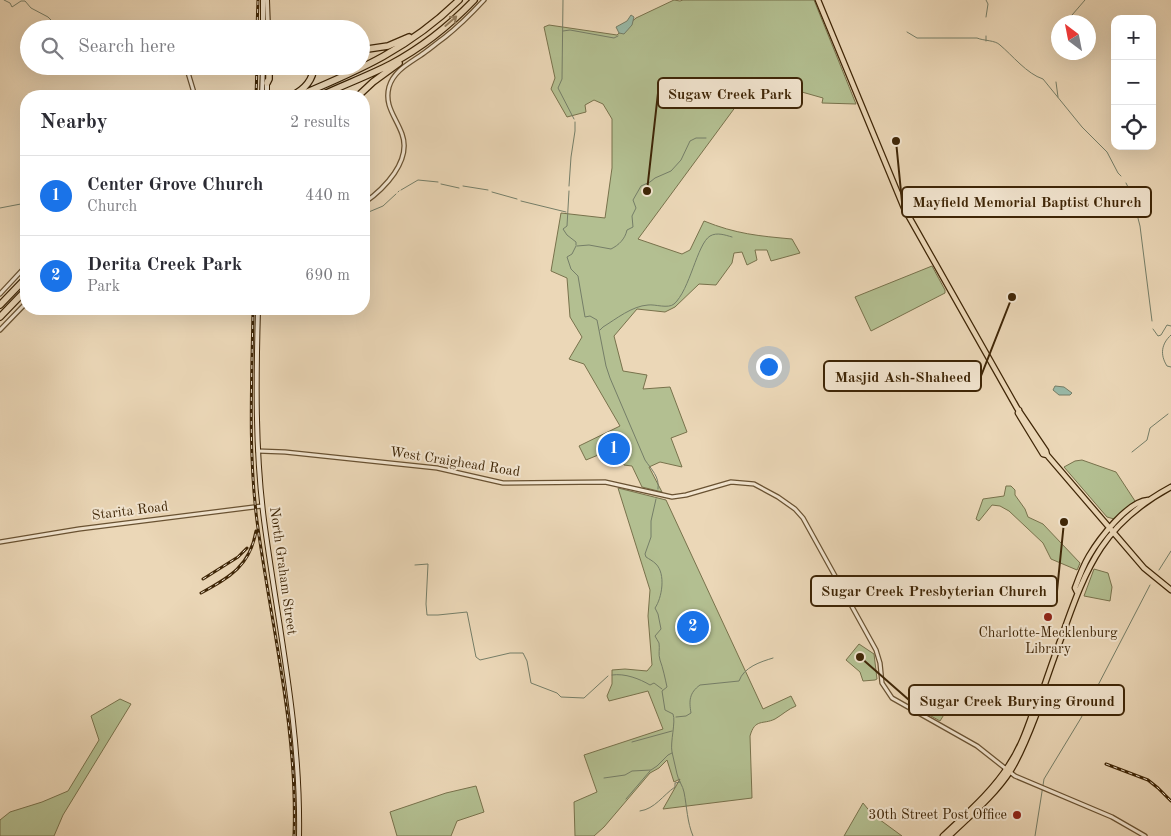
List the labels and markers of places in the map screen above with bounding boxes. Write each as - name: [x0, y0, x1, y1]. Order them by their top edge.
- callout: Sugaw Creek Park: [658, 78, 802, 108]
- callout: Mayfield Memorial Baptist Church: [902, 187, 1151, 217]
- callout: Masjid Ash-Shaheed: [824, 361, 981, 391]
- pin: 1: [598, 430, 630, 468]
- callout: Sugar Creek Presbyterian Church: [811, 576, 1057, 606]
- pin: 2: [677, 608, 709, 646]
- marker: Charlotte-Mecklenburg Library: [1042, 611, 1054, 623]
- place label: Charlotte-Mecklenburg Library: [978, 626, 1118, 656]
- callout: Sugar Creek Burying Ground: [909, 685, 1124, 715]
- place label: 30th Street Post Office: [868, 808, 1007, 822]
- marker: 30th Street Post Office: [1011, 809, 1023, 821]

